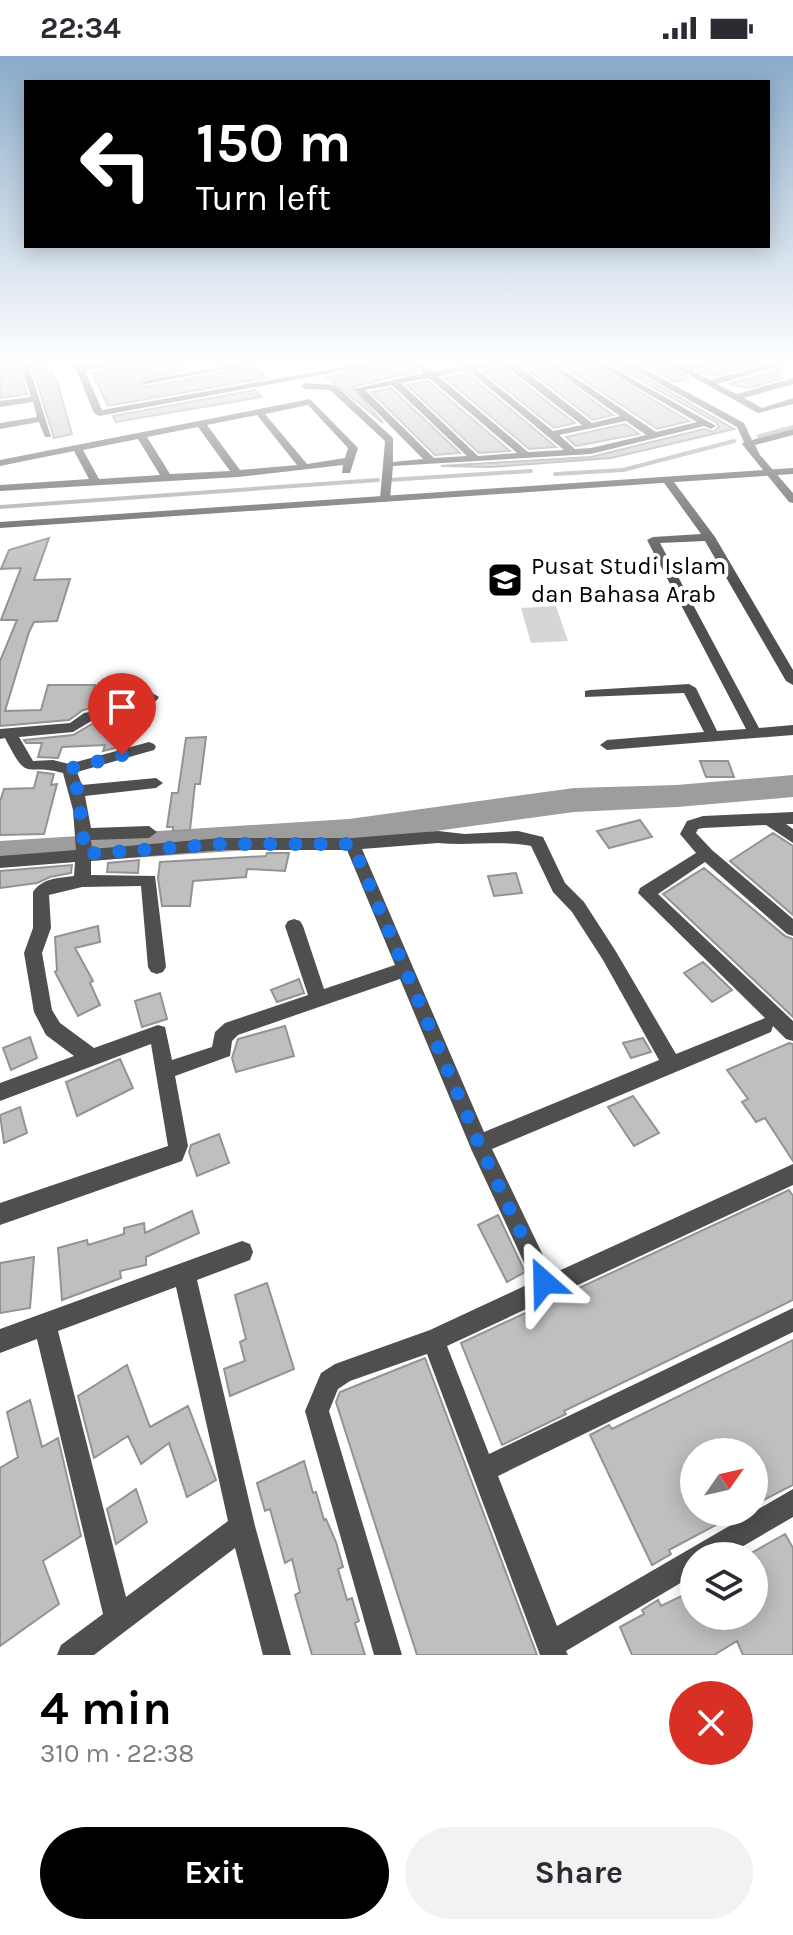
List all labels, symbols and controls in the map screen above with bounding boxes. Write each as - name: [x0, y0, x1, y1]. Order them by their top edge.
- text: 22:34: [40, 10, 121, 46]
- text: 150 m: [196, 110, 351, 175]
- icon: left: [64, 112, 168, 216]
- text: Turn left: [196, 177, 331, 219]
- place label: Pusat Studi Islam dan Bahasa Arab: [531, 552, 726, 608]
- school or university icon: Pusat Studi Islam dan Bahasa Arab: [486, 561, 524, 599]
- pin: [88, 673, 156, 755]
- icon: arrive: [100, 685, 144, 729]
- position arrow: [502, 1240, 586, 1324]
- north arrow: [680, 1438, 768, 1526]
- map controls: [680, 1438, 768, 1630]
- button: layers: [680, 1542, 768, 1630]
- text: 4 min: [40, 1680, 172, 1736]
- button: close: [669, 1681, 753, 1765]
- text: 310 m · 22:38: [40, 1738, 194, 1769]
- button: Exit: [40, 1827, 389, 1919]
- button: Share: [405, 1827, 753, 1919]

